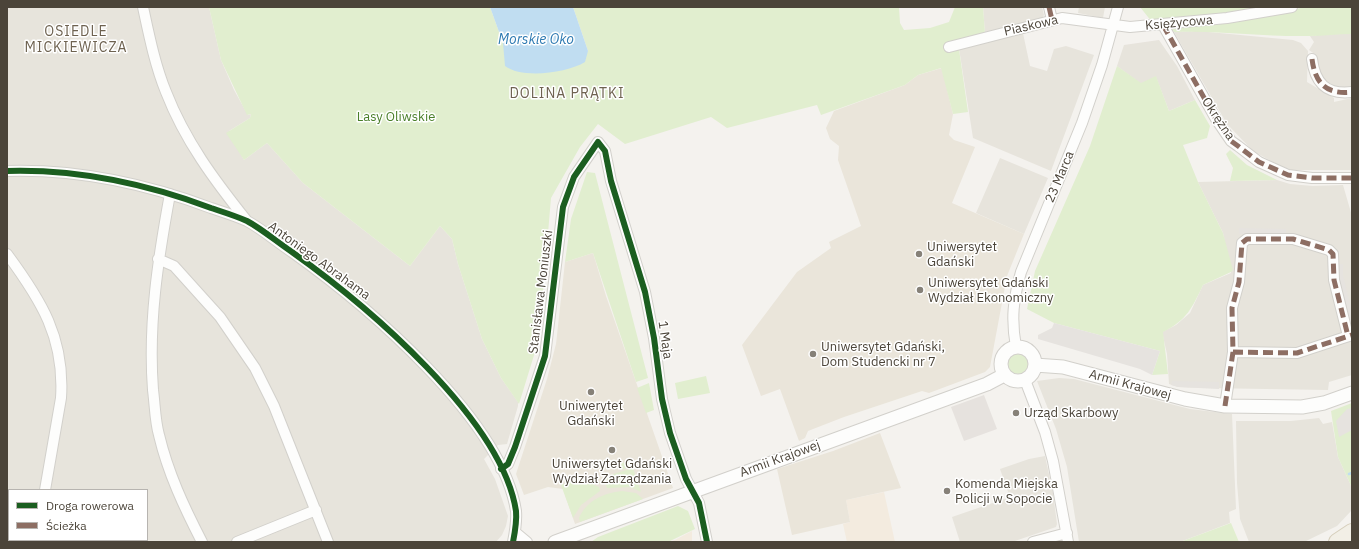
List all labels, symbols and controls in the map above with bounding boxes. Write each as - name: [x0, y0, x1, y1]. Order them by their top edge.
- street label: Piaskowa: [1002, 12, 1060, 40]
- street label: Księżycowa: [1145, 12, 1213, 34]
- district label: OSIEDLE MICKIEWICZA: [24, 24, 128, 56]
- water label: Morskie Oko: [498, 32, 574, 48]
- district label: DOLINA PRĄTKI: [509, 86, 625, 102]
- street label: Okrężna: [1198, 95, 1238, 143]
- park label: Lasy Oliwskie: [357, 109, 435, 125]
- street label: 23 Marca: [1042, 149, 1078, 205]
- street label: Antoniego Abrahama: [265, 219, 373, 303]
- street label: Stanisława Moniuszki: [526, 229, 556, 355]
- place label: Uniwersytet Gdański: [927, 239, 997, 270]
- marker: Uniwersytet Gdański: [914, 249, 924, 259]
- place label: Uniwersytet Gdański Wydział Ekonomiczny: [928, 275, 1054, 306]
- marker: Uniwersytet Gdański Wydział Ekonomiczny: [915, 285, 925, 295]
- street label: 1 Maja: [655, 320, 675, 360]
- place label: Uniwersytet Gdański, Dom Studencki nr 7: [821, 339, 945, 370]
- marker: Uniwersytet Gdański, Dom Studencki nr 7: [808, 349, 818, 359]
- street label: Armii Krajowej: [1087, 367, 1173, 403]
- marker: Uniwerytet Gdański: [586, 387, 596, 397]
- place label: Uniwerytet Gdański: [559, 398, 623, 429]
- place label: Urząd Skarbowy: [1024, 405, 1118, 421]
- marker: Urząd Skarbowy: [1011, 408, 1021, 418]
- street label: Armii Krajowej: [738, 437, 822, 481]
- marker: Uniwersytet Gdański Wydział Zarządzania: [607, 445, 617, 455]
- place label: Uniwersytet Gdański Wydział Zarządzania: [552, 456, 672, 487]
- place label: Komenda Miejska Policji w Sopocie: [955, 476, 1058, 507]
- marker: Komenda Miejska Policji w Sopocie: [942, 486, 952, 496]
- legend: [8, 489, 148, 541]
- text: Droga rowerowa: [46, 498, 134, 513]
- text: Ścieżka: [46, 518, 87, 533]

